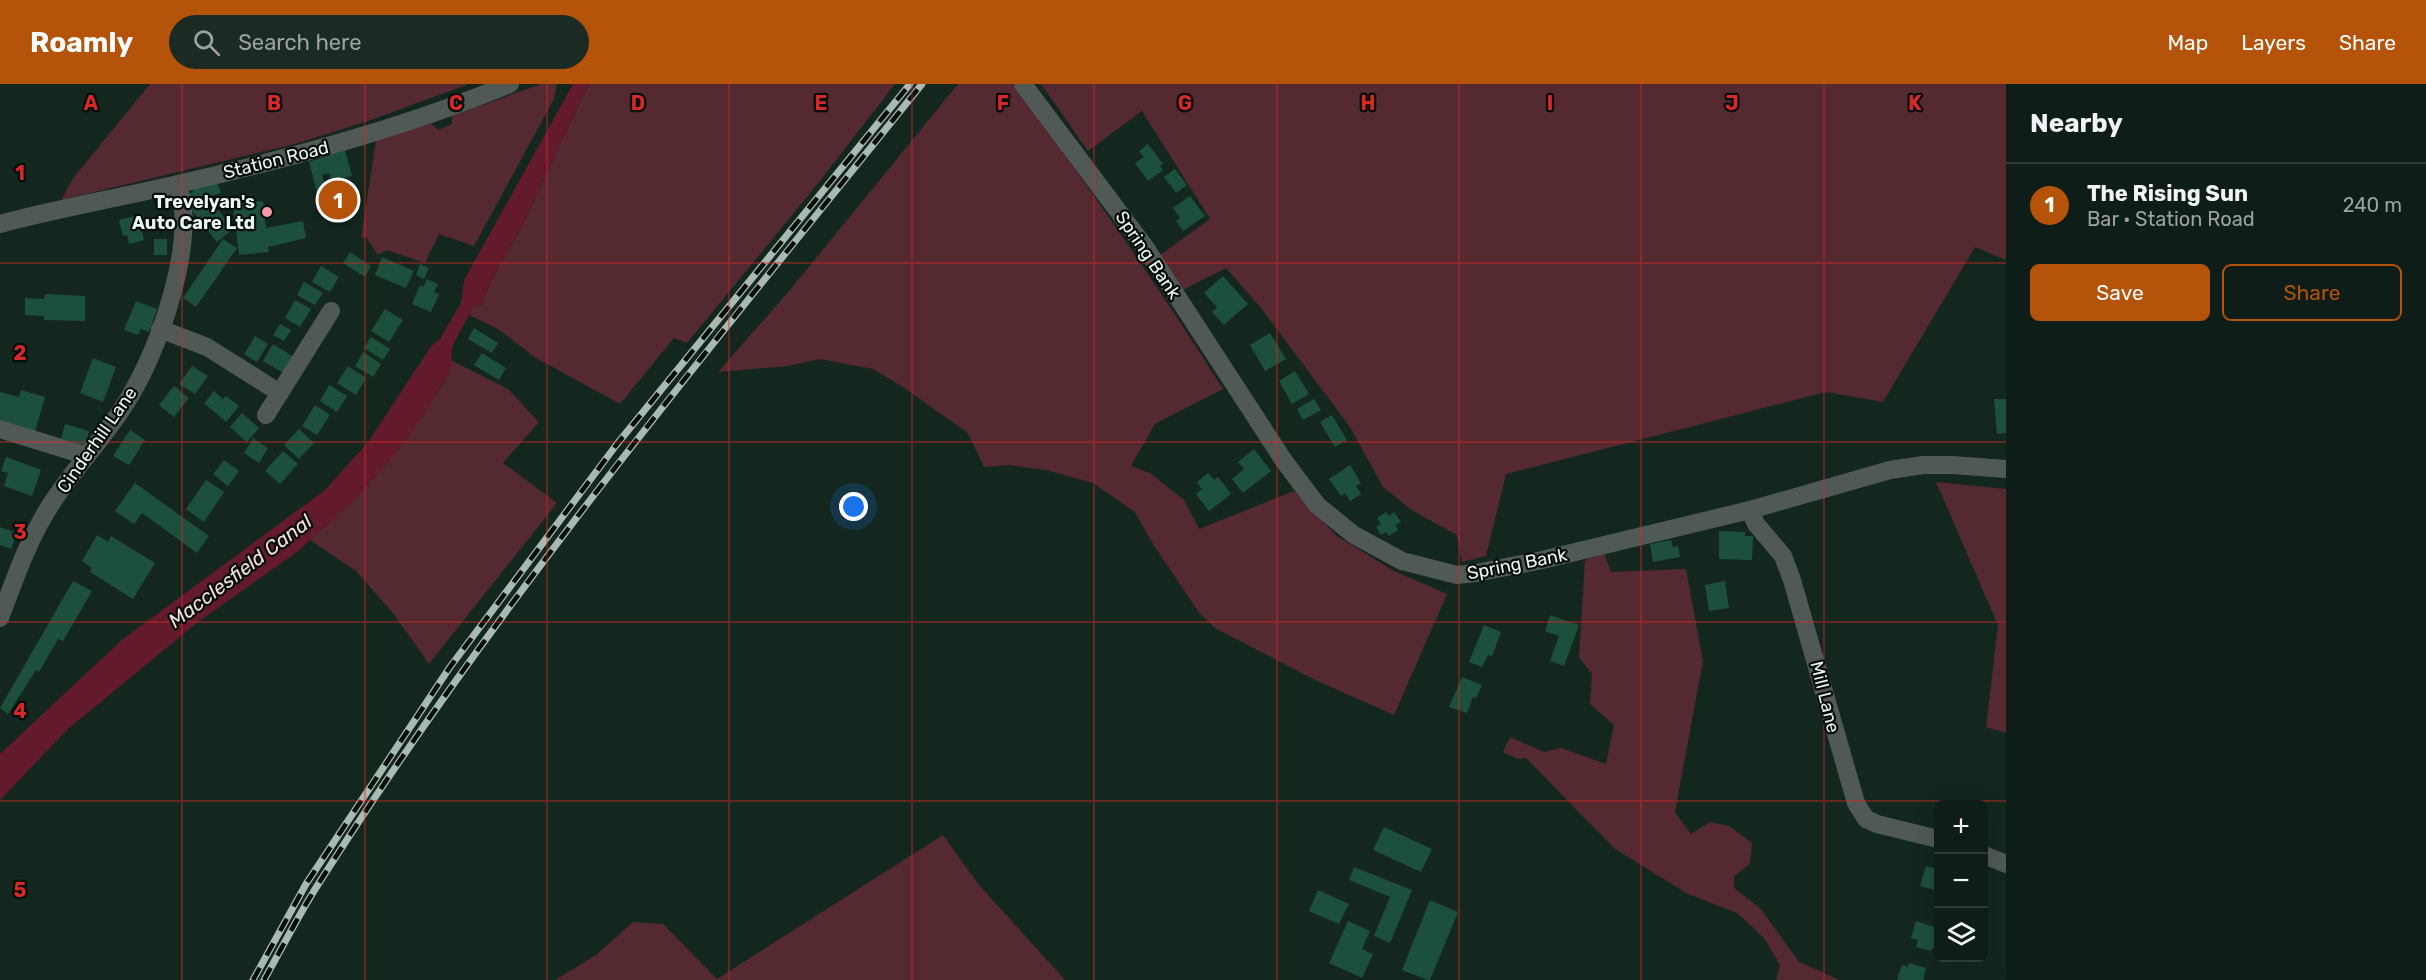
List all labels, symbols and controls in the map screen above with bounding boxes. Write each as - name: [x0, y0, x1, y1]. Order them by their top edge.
- search box: [169, 15, 589, 69]
- text: Roamly: [30, 26, 133, 59]
- icon: search: [190, 26, 223, 59]
- text: Search here: [238, 29, 362, 56]
- text: Map: [2167, 30, 2208, 55]
- text: Layers: [2241, 30, 2306, 55]
- text: Share: [2339, 30, 2396, 55]
- text: A: [84, 91, 99, 115]
- text: B: [267, 91, 281, 115]
- text: C: [449, 91, 463, 115]
- text: D: [631, 91, 645, 115]
- text: E: [815, 91, 827, 115]
- text: F: [997, 91, 1009, 115]
- text: G: [1178, 91, 1192, 115]
- text: H: [1361, 91, 1375, 115]
- text: I: [1547, 91, 1553, 115]
- text: J: [1725, 91, 1739, 115]
- text: K: [1908, 91, 1922, 115]
- text: Nearby: [2030, 108, 2123, 139]
- street label: Station Road: [221, 136, 331, 184]
- text: 1: [15, 161, 25, 185]
- pin: 1: [318, 178, 358, 222]
- text: The Rising Sun: [2087, 180, 2248, 207]
- place label: Trevelyan's Auto Care Ltd: [132, 191, 255, 234]
- text: 1: [2045, 193, 2054, 217]
- text: 240 m: [2343, 193, 2402, 217]
- marker: Trevelyan's Auto Care Ltd: [260, 205, 274, 219]
- street label: Spring Bank: [1111, 207, 1186, 304]
- text: Bar · Station Road: [2087, 207, 2255, 231]
- button: Save: [2030, 264, 2210, 321]
- button: Share: [2222, 264, 2402, 321]
- text: 2: [14, 341, 27, 365]
- street label: Cinderhill Lane: [52, 383, 142, 497]
- your location: [839, 492, 868, 521]
- water label: Macclesfield Canal: [164, 509, 317, 633]
- text: 3: [13, 520, 27, 544]
- street label: Spring Bank: [1465, 543, 1570, 584]
- street label: Mill Lane: [1806, 659, 1844, 735]
- text: 4: [13, 699, 27, 723]
- map controls: [1934, 800, 1988, 962]
- button: +: [1934, 800, 1988, 854]
- button: −: [1934, 854, 1988, 908]
- text: 5: [14, 878, 27, 902]
- button: layers: [1934, 908, 1988, 962]

